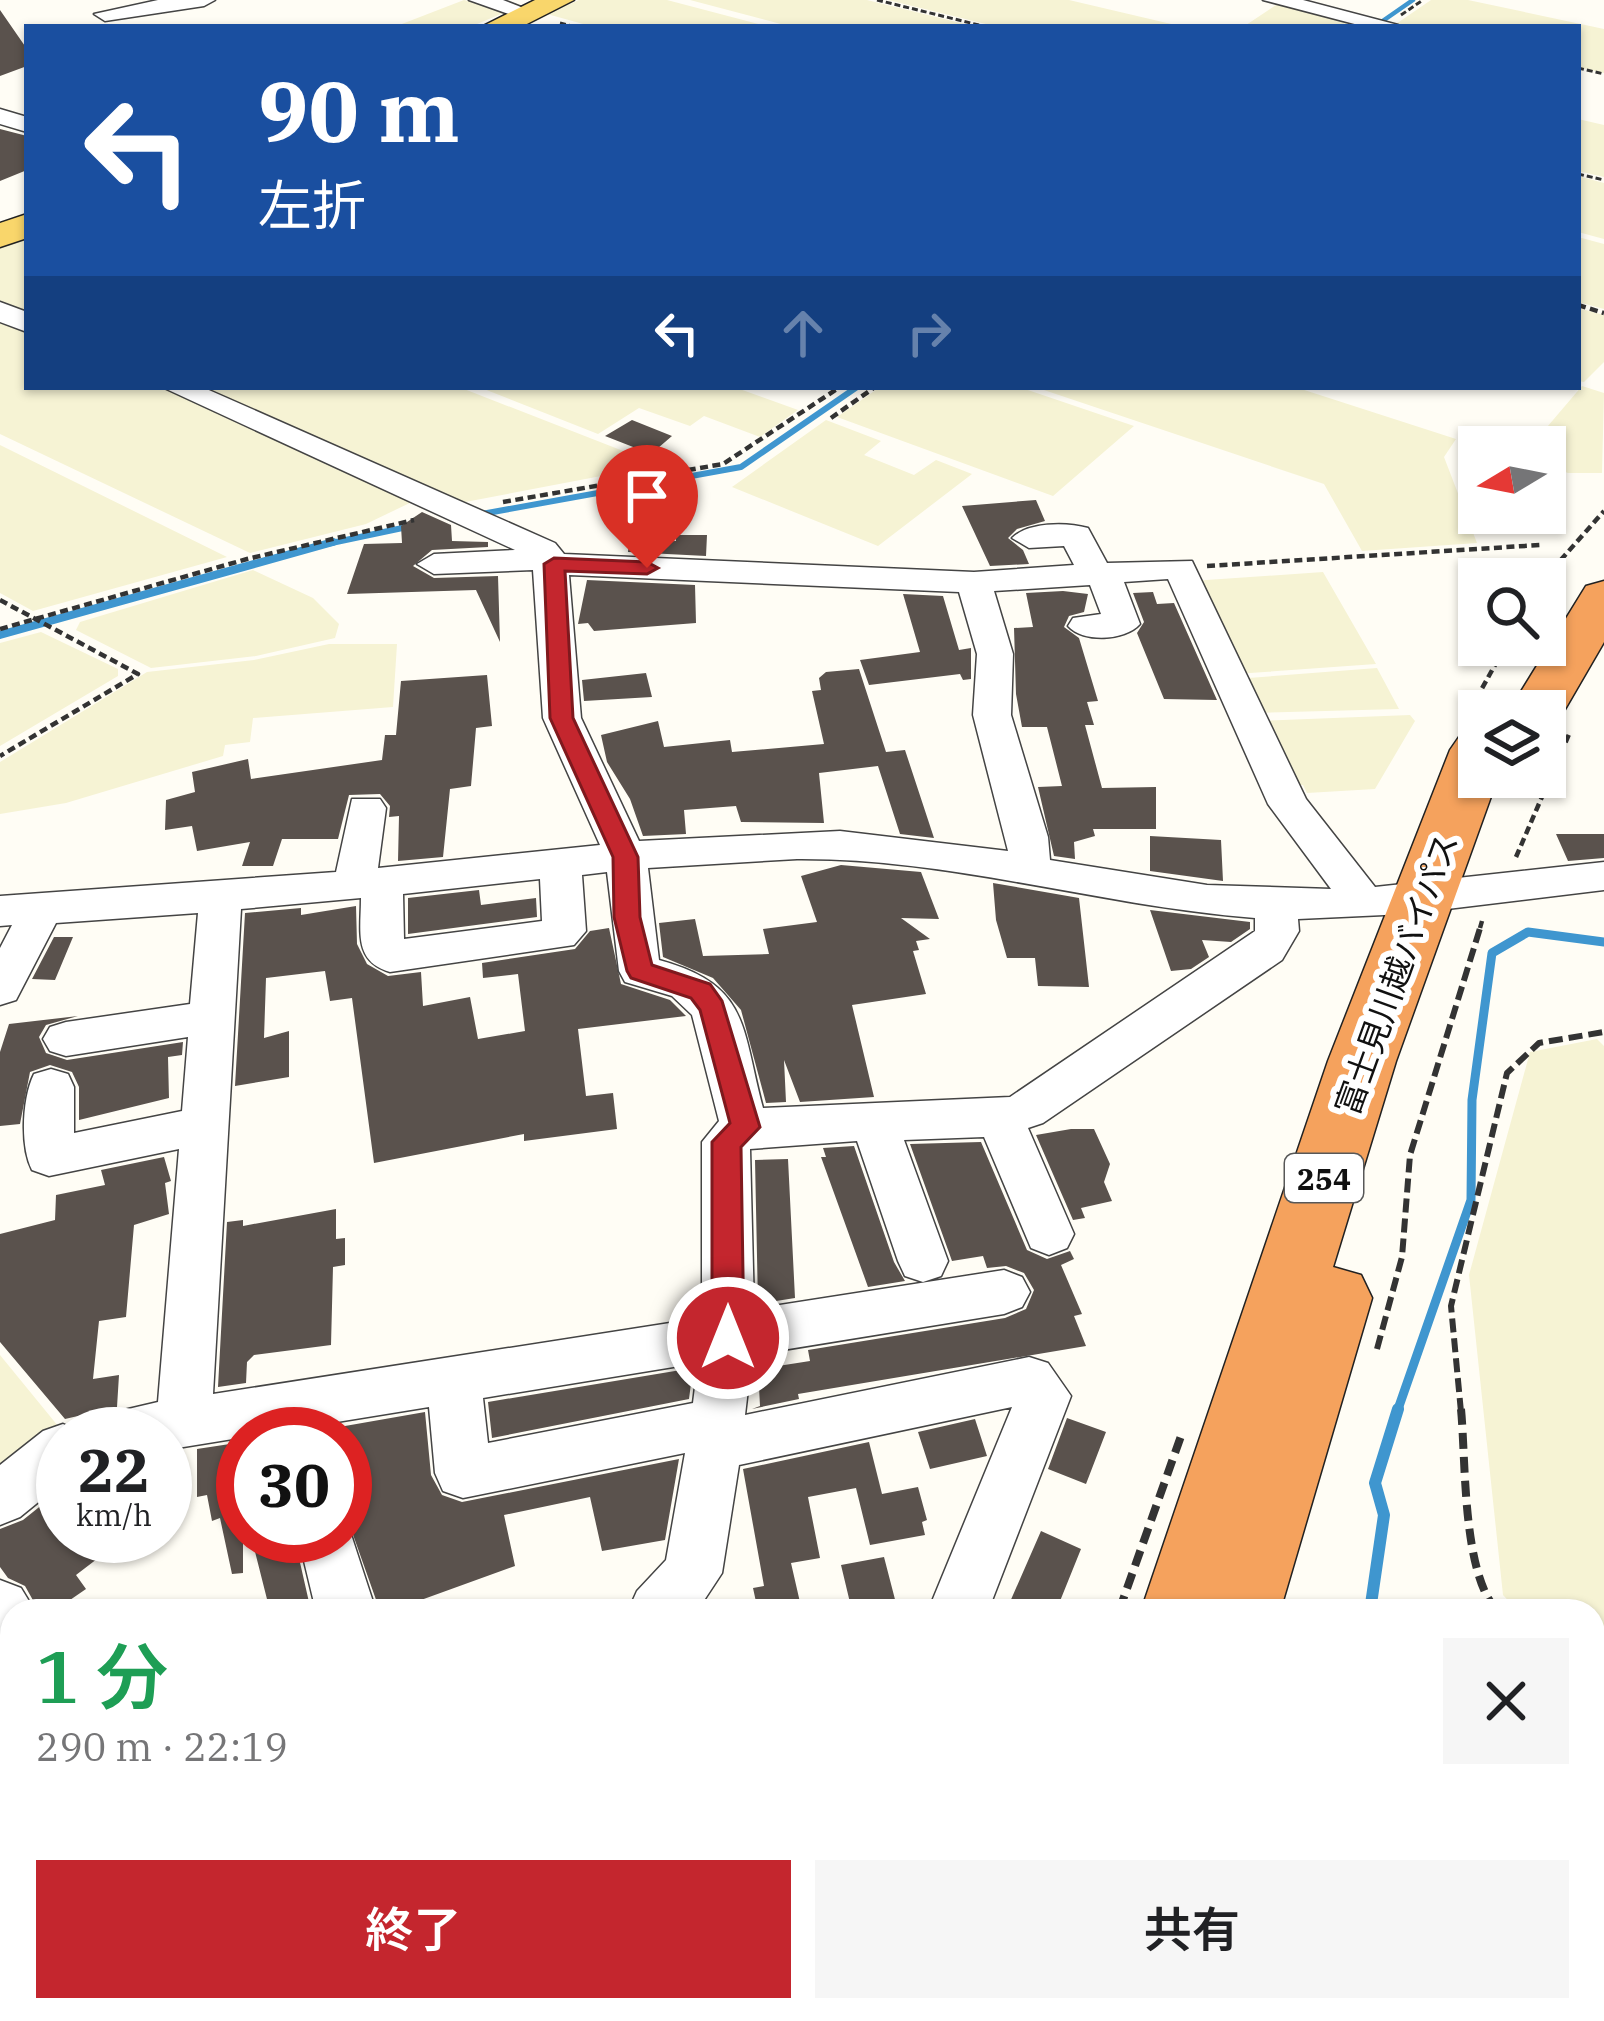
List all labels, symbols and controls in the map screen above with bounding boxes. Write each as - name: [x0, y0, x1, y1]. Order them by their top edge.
- text: 90 m: [258, 56, 460, 165]
- icon: left: [60, 72, 216, 228]
- text: 左折: [258, 170, 366, 240]
- icon: left: [644, 300, 710, 366]
- icon: ahead: [770, 300, 836, 366]
- icon: right: [896, 300, 962, 366]
- north arrow: [1458, 426, 1566, 534]
- map controls: [1458, 426, 1566, 798]
- pin: [596, 445, 698, 568]
- icon: arrive: [614, 463, 680, 529]
- button: search: [1458, 558, 1566, 666]
- button: layers: [1458, 690, 1566, 798]
- street label: 富士見川越バイパス: [1325, 827, 1467, 1121]
- road number: 254: [1285, 1154, 1363, 1202]
- position arrow: [665, 1275, 791, 1401]
- speed limit sign: 30: [216, 1407, 372, 1563]
- text: 22: [78, 1430, 150, 1509]
- text: km/h: [76, 1495, 152, 1534]
- text: 1 分: [36, 1629, 168, 1723]
- button: close: [1443, 1638, 1569, 1764]
- text: 290 m · 22:19: [36, 1721, 288, 1772]
- button: 終了: [36, 1860, 791, 1998]
- button: 共有: [815, 1860, 1569, 1998]

